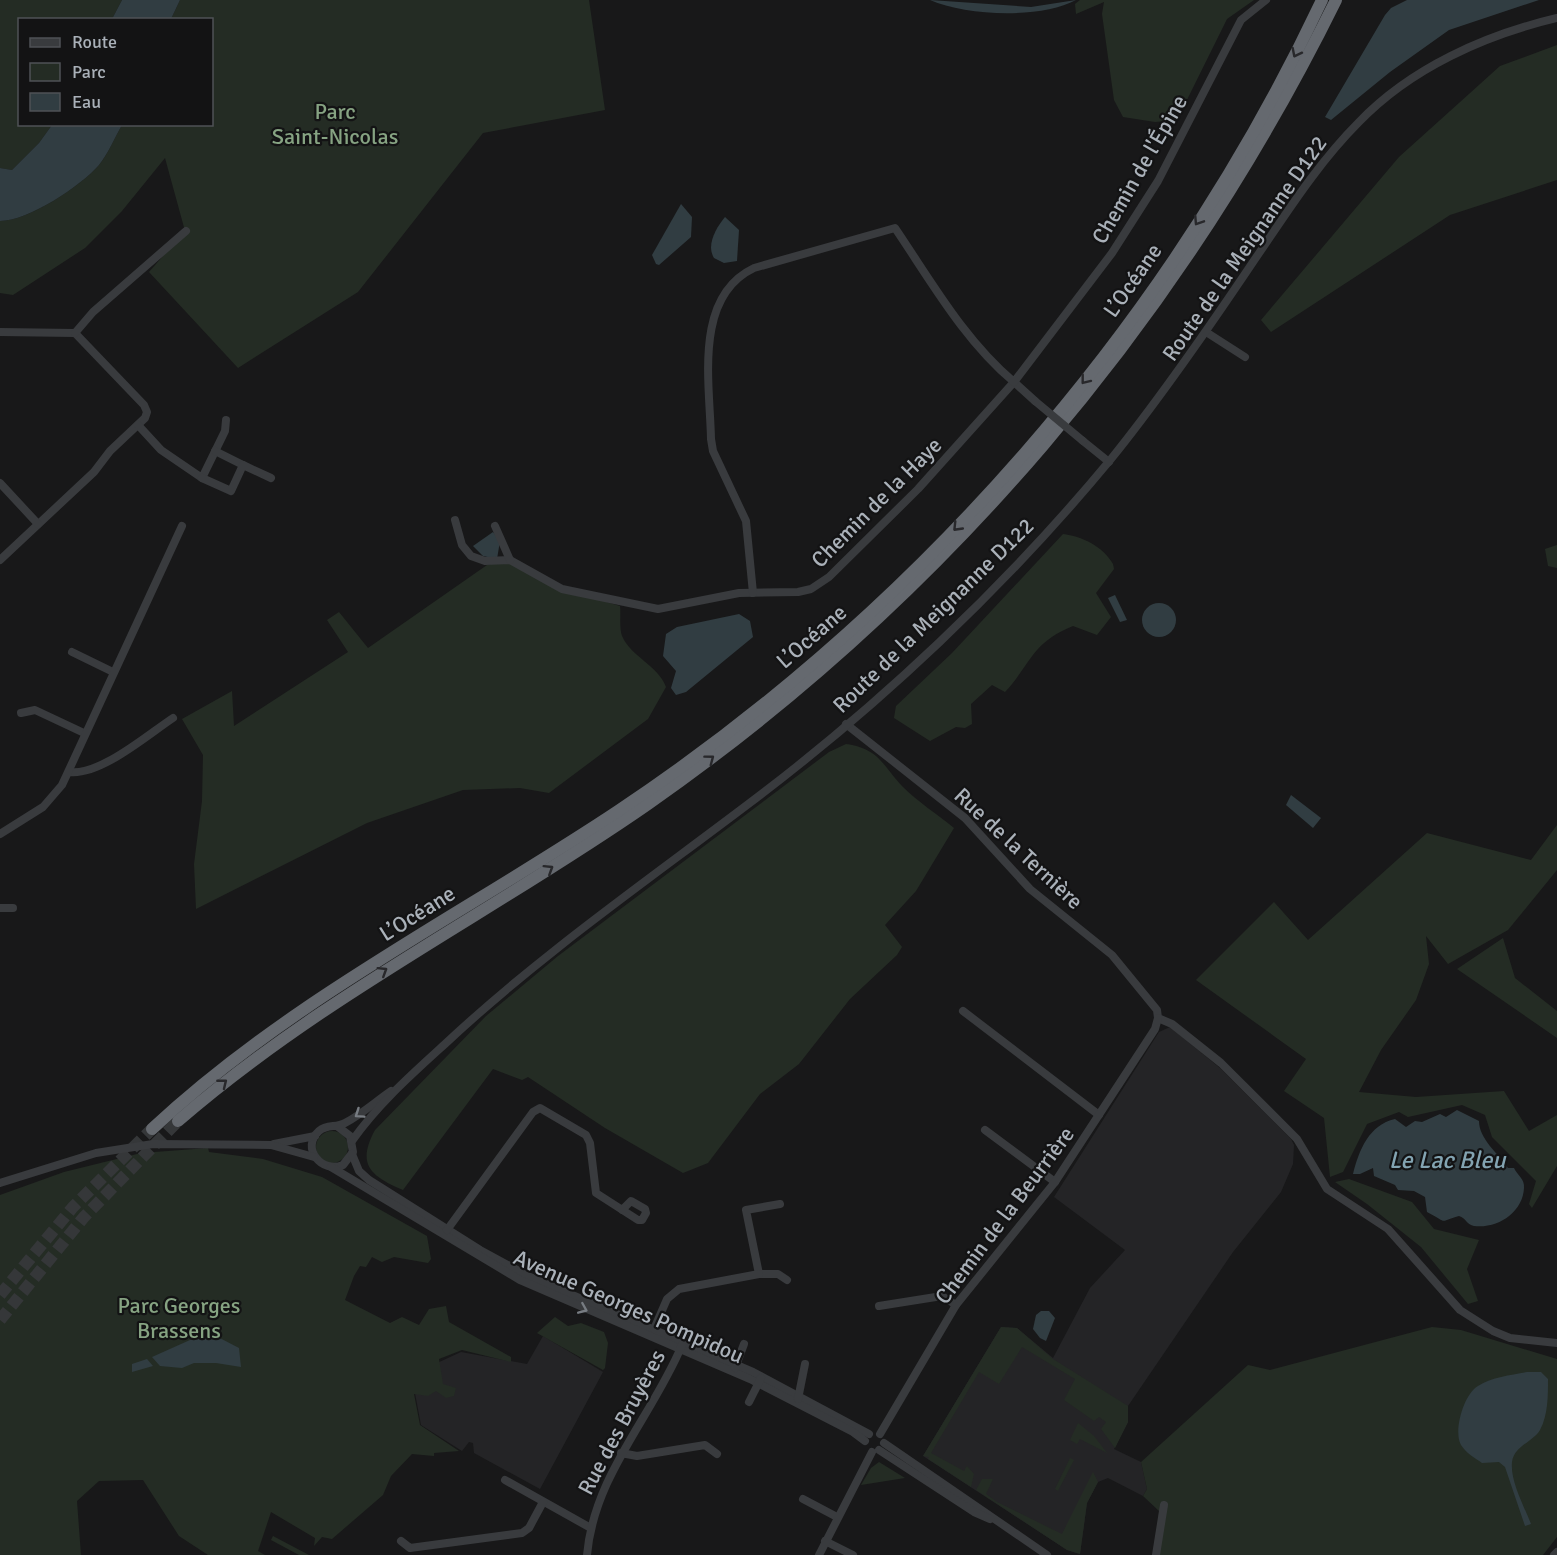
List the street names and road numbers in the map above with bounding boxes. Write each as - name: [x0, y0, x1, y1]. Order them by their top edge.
- street label: Chemin de l'Épine: [1086, 90, 1193, 249]
- street label: Route de la Meignanne D122: [1156, 130, 1333, 366]
- street label: L’Océane: [1097, 238, 1168, 322]
- street label: Chemin de la Haye: [806, 432, 947, 573]
- street label: Route de la Meignanne D122: [827, 512, 1039, 719]
- street label: L’Océane: [771, 599, 852, 674]
- street label: Rue de la Ternière: [949, 782, 1089, 915]
- street label: L’Océane: [374, 880, 460, 947]
- street label: Chemin de la Beurrière: [929, 1121, 1080, 1309]
- street label: Avenue Georges Pompidou: [510, 1244, 748, 1369]
- street label: Rue des Bruyères: [572, 1345, 671, 1499]

